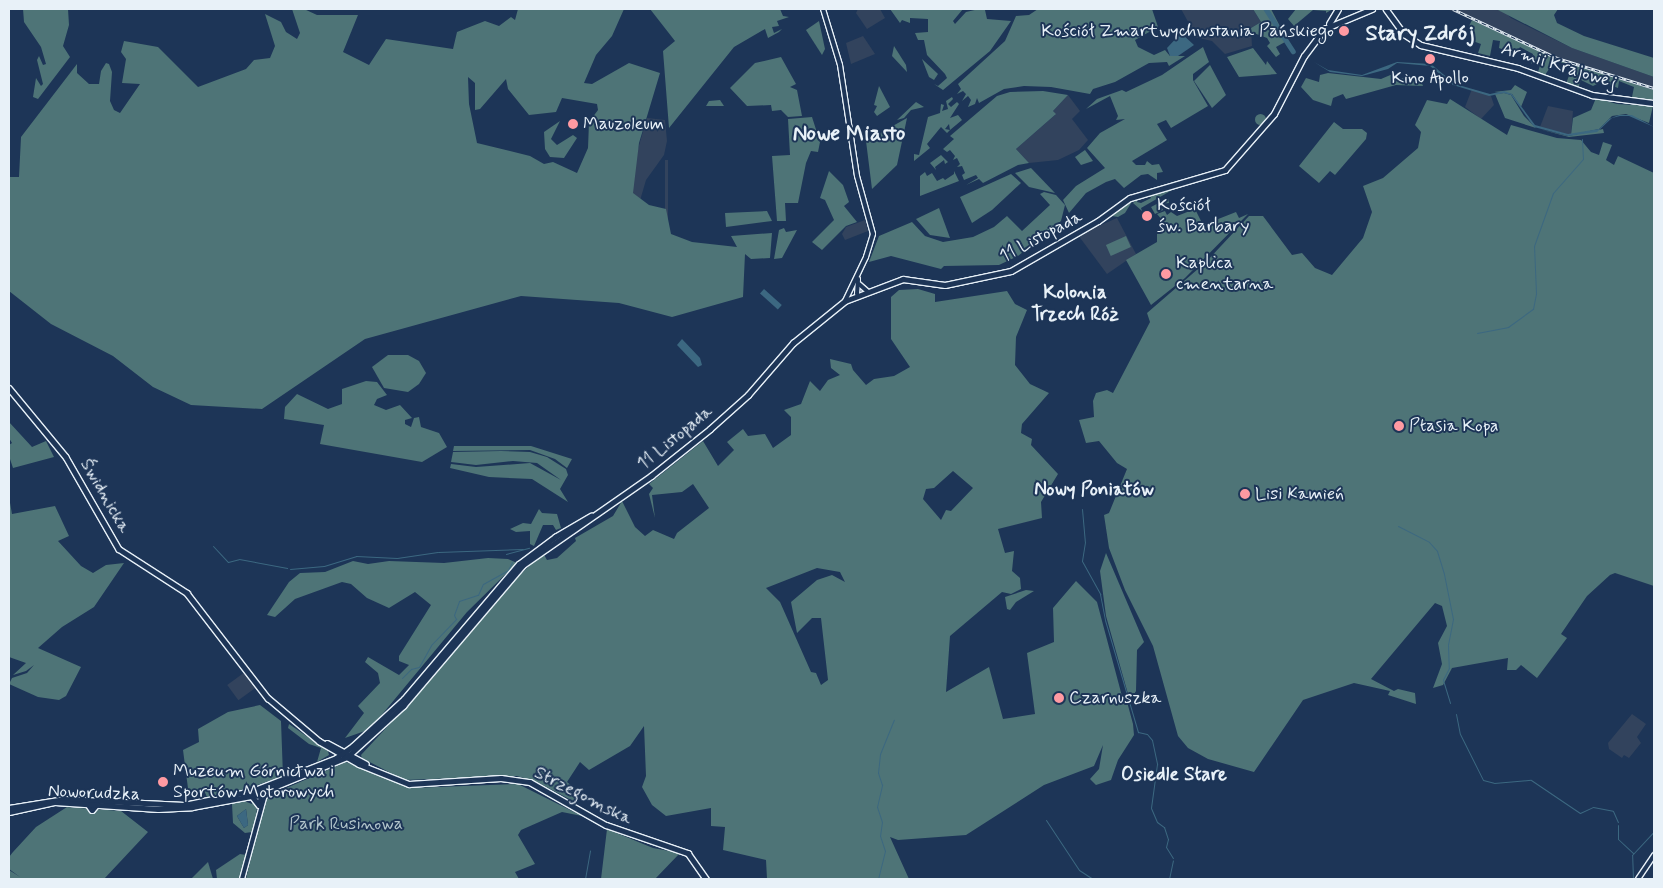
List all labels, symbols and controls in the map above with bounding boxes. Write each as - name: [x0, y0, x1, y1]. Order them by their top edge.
- place label: Kościół Zmartwychwstania Pańskiego: [1041, 20, 1334, 42]
- district label: Stary Zdrój: [1364, 22, 1476, 48]
- marker: Kościół Zmartwychwstania Pańskiego: [1338, 25, 1350, 37]
- street label: Armii Krajowej: [1499, 38, 1619, 94]
- marker: Kino Apollo: [1424, 53, 1436, 65]
- place label: Kino Apollo: [1391, 67, 1469, 89]
- place label: Mauzoleum: [583, 113, 664, 135]
- marker: Mauzoleum: [567, 118, 579, 130]
- district label: Nowe Miasto: [793, 122, 905, 148]
- place label: Kościół św. Barbary: [1157, 195, 1249, 238]
- street label: 11 Listopada: [996, 206, 1086, 268]
- marker: Kościół św. Barbary: [1141, 210, 1153, 222]
- place label: Kaplica cmentarna: [1176, 253, 1273, 296]
- marker: Kaplica cmentarna: [1160, 268, 1172, 280]
- district label: Kolonia Trzech Róż: [1031, 282, 1119, 326]
- street label: 11 Listopada: [633, 401, 717, 475]
- place label: Ptasia Kopa: [1409, 415, 1499, 437]
- marker: Ptasia Kopa: [1393, 420, 1405, 432]
- street label: Świdnicka: [75, 455, 135, 537]
- district label: Nowy Poniatów: [1034, 479, 1154, 501]
- place label: Lisi Kamień: [1255, 483, 1348, 505]
- marker: Lisi Kamień: [1239, 488, 1251, 500]
- place label: Czarnuszka: [1069, 687, 1161, 709]
- marker: Czarnuszka: [1053, 692, 1065, 704]
- place label: Muzeum Górnictwa i Sportów Motorowych: [173, 761, 334, 804]
- street label: Strzegomska: [531, 762, 635, 830]
- district label: Osiedle Stare: [1120, 764, 1228, 786]
- marker: Muzeum Górnictwa i Sportów Motorowych: [157, 776, 169, 788]
- street label: Noworudzka: [48, 781, 140, 805]
- park label: Park Rusinowa: [289, 813, 403, 835]

